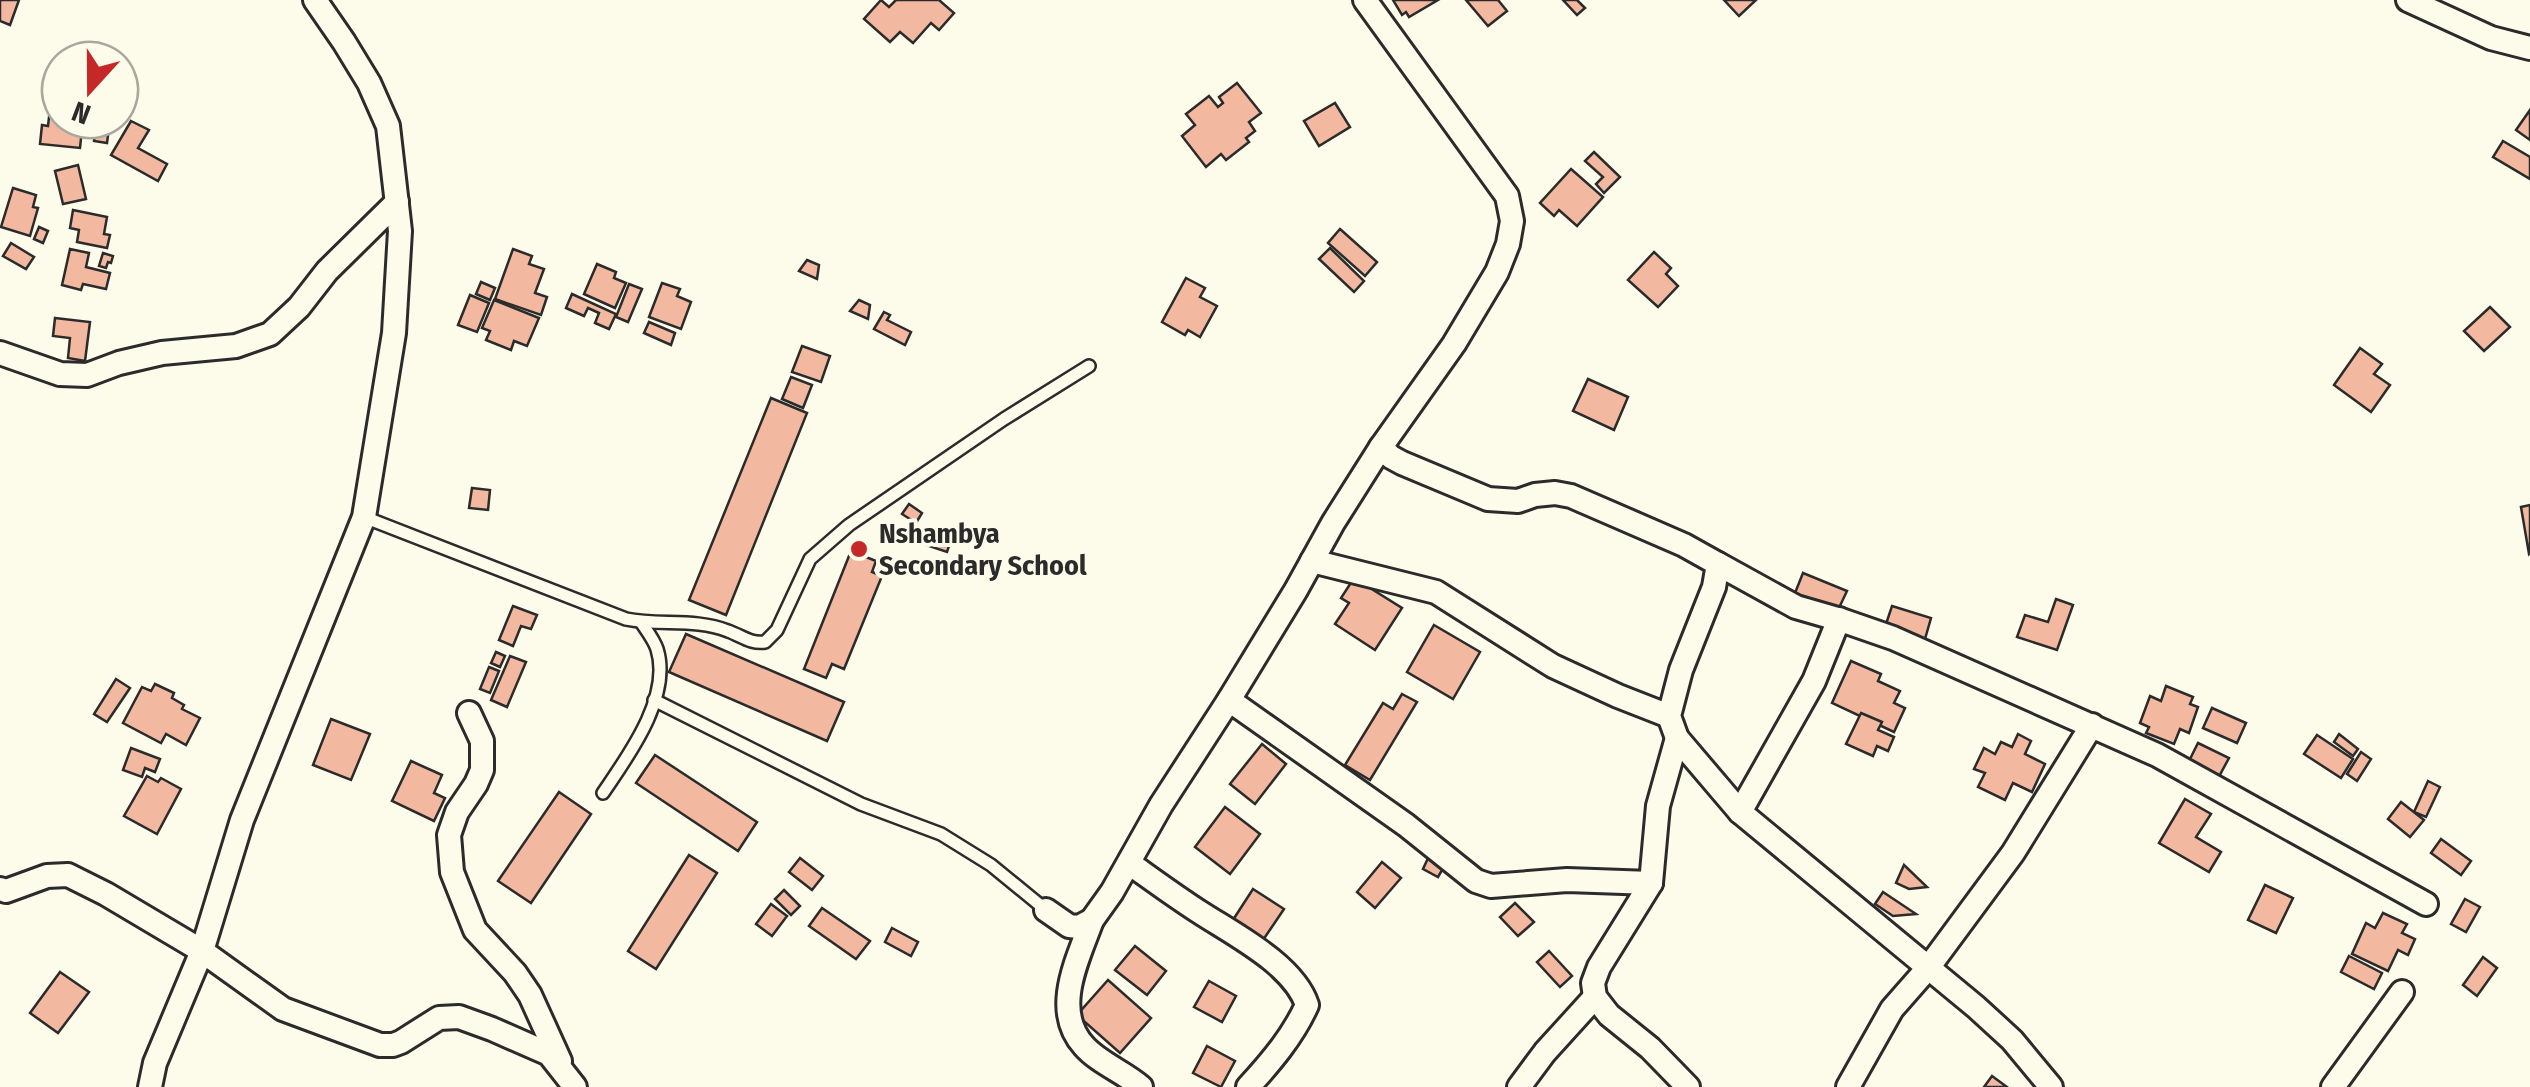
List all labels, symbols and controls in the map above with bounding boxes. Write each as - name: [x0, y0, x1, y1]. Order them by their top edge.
- north arrow: [40, 40, 140, 140]
- text: N: [67, 94, 95, 131]
- place label: Nshambya Secondary School: [879, 517, 1087, 582]
- marker: Nshambya Secondary School: [848, 538, 870, 560]

